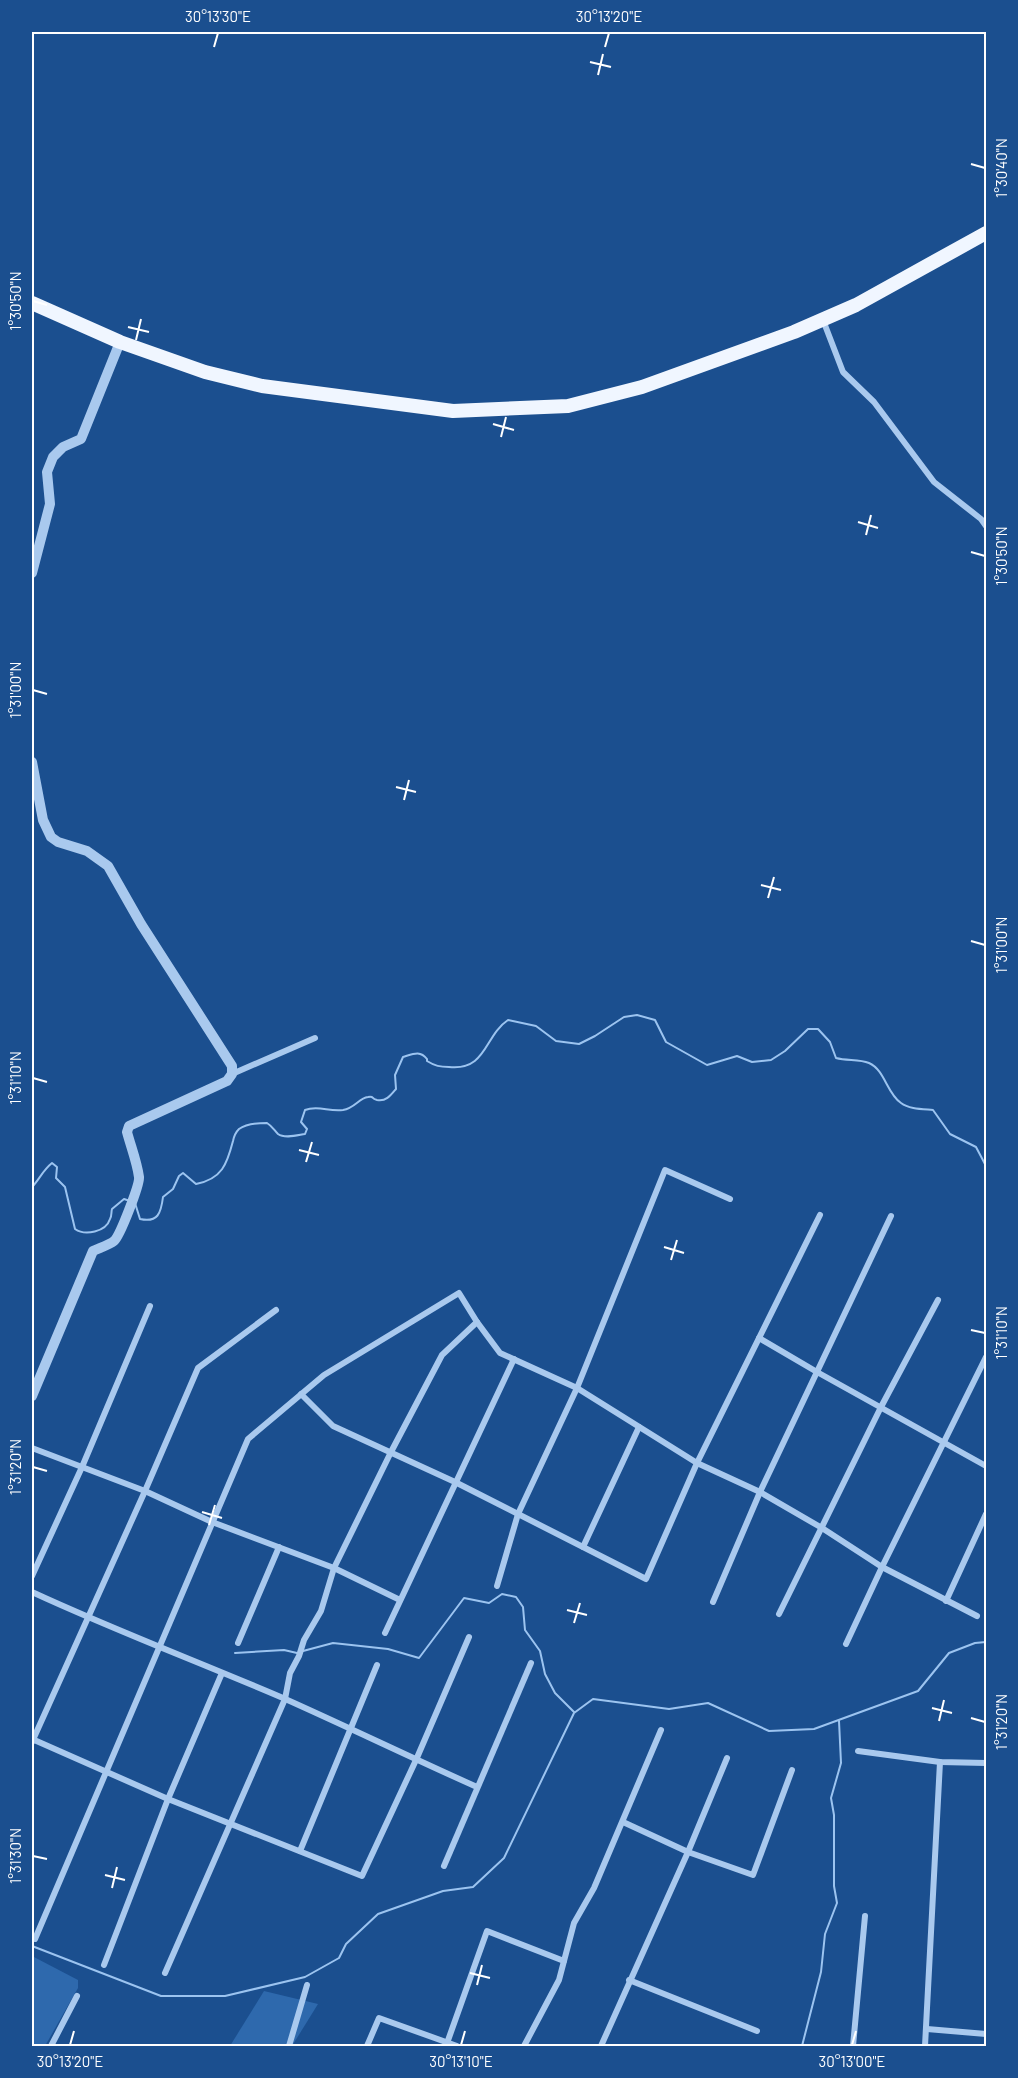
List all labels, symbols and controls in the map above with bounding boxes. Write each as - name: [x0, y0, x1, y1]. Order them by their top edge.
- text: 30°13'30"E: [185, 7, 251, 25]
- text: 30°13'20"E: [576, 7, 642, 25]
- text: 1°30'40"N: [992, 138, 1010, 198]
- text: 1°30'50"N: [6, 271, 24, 331]
- text: 1°30'50"N: [992, 526, 1010, 586]
- text: 1°31'00"N: [6, 662, 24, 718]
- text: 1°31'00"N: [992, 917, 1010, 973]
- text: 1°31'10"N: [6, 1051, 24, 1105]
- text: 1°31'10"N: [992, 1306, 1010, 1360]
- text: 1°31'20"N: [6, 1439, 24, 1495]
- text: 1°31'20"N: [992, 1694, 1010, 1750]
- text: 1°31'30"N: [6, 1828, 24, 1884]
- text: 30°13'20"E: [37, 2052, 103, 2070]
- text: 30°13'10"E: [429, 2052, 493, 2070]
- text: 30°13'00"E: [819, 2052, 885, 2070]

